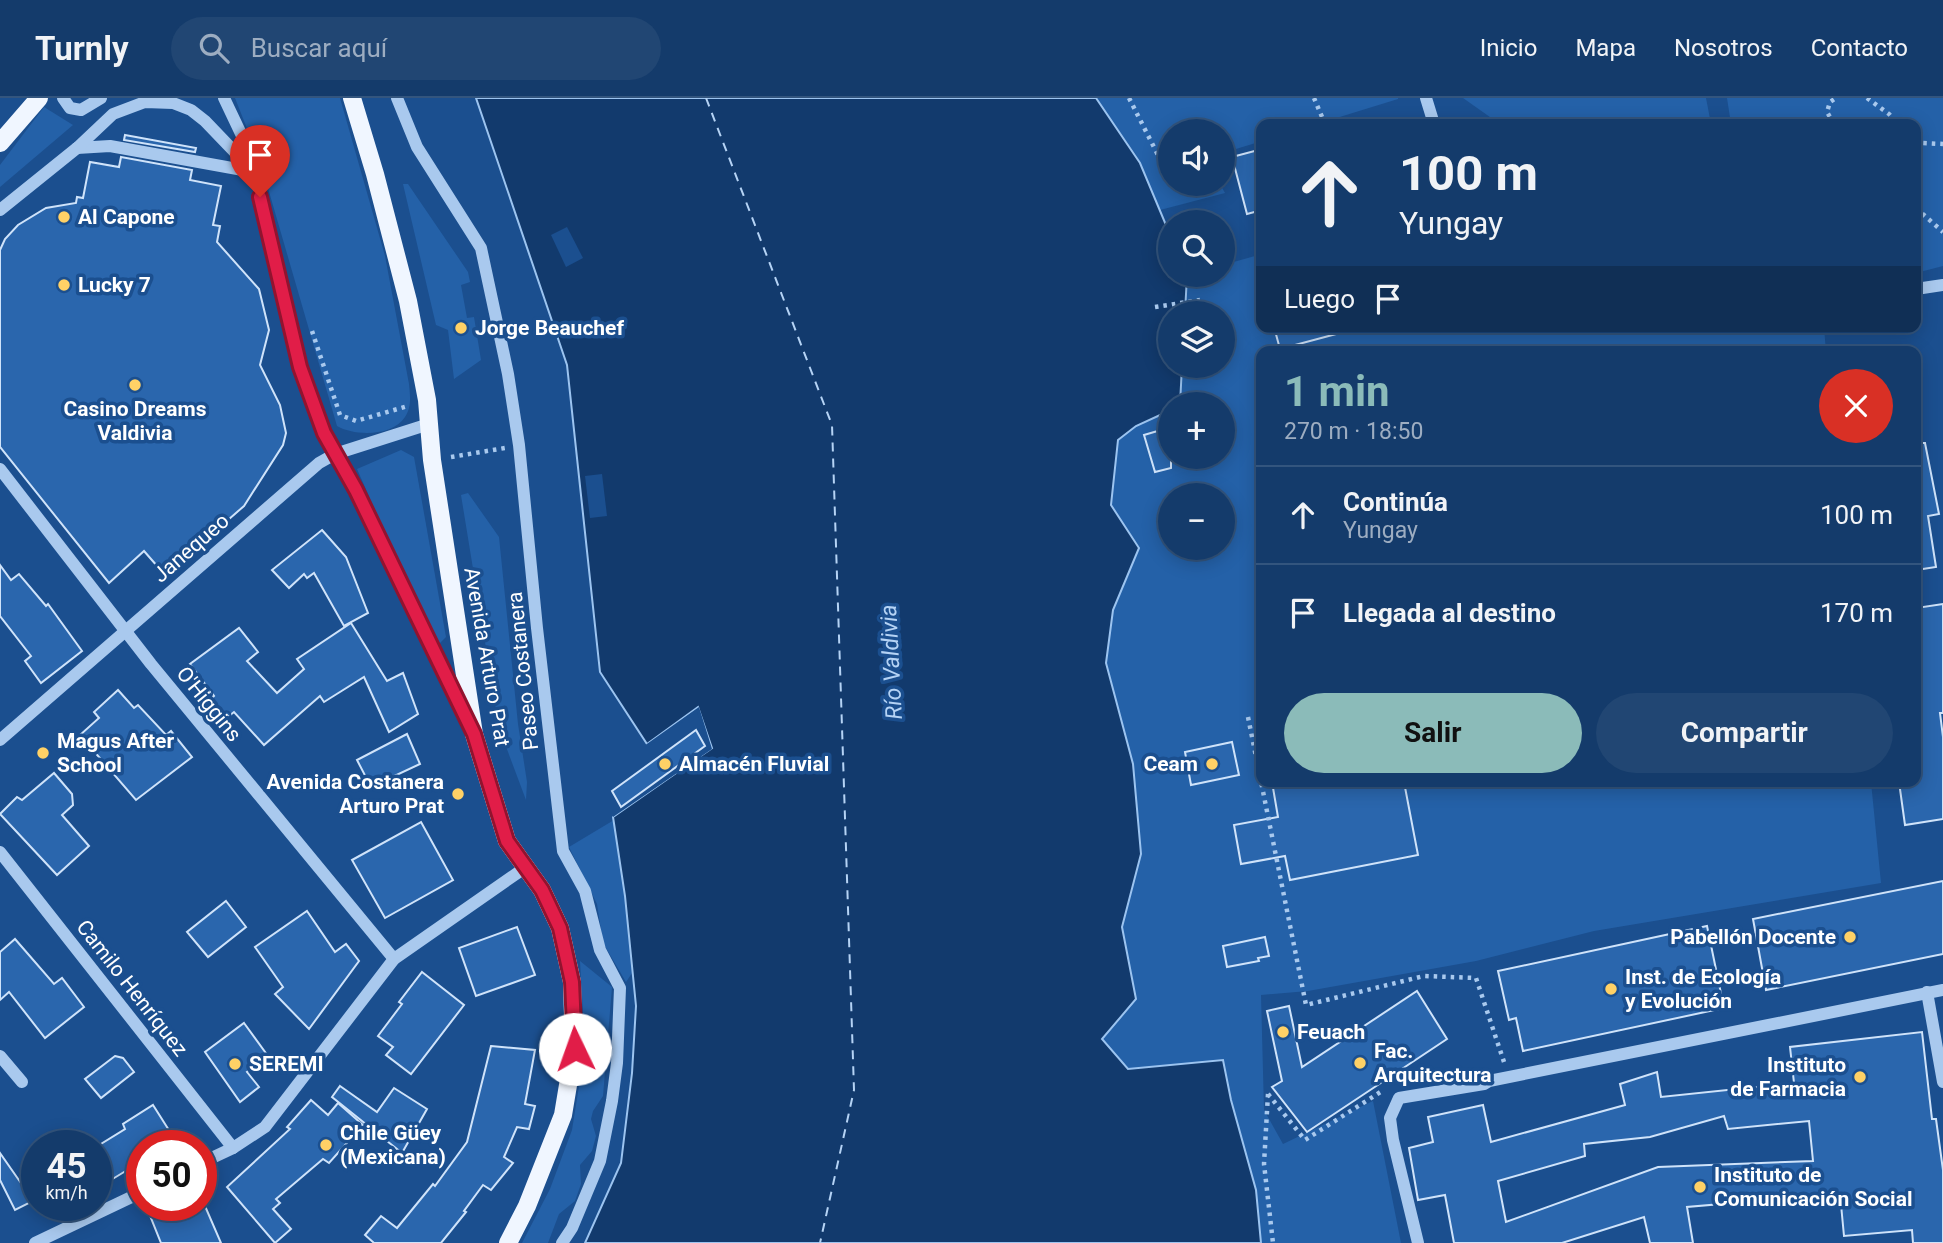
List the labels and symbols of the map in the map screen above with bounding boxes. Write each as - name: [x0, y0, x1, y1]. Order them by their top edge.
- pin: [230, 125, 290, 197]
- place label: Al Capone: [78, 205, 175, 229]
- marker: Al Capone: [56, 209, 72, 225]
- place label: Lucky 7: [78, 273, 151, 297]
- marker: Lucky 7: [56, 277, 72, 293]
- place label: Jorge Beauchef: [475, 316, 624, 340]
- marker: Jorge Beauchef: [453, 320, 469, 336]
- marker: Casino Dreams Valdivia: [127, 377, 143, 393]
- place label: Casino Dreams Valdivia: [64, 397, 207, 445]
- street label: Janequeo: [148, 509, 234, 587]
- street label: Avenida Arturo Prat: [459, 565, 515, 749]
- street label: Paseo Costanera: [503, 591, 543, 751]
- water label: Río Valdivia: [875, 604, 908, 720]
- street label: O'Higgins: [172, 662, 246, 746]
- place label: Magus After School: [57, 729, 174, 777]
- marker: Magus After School: [35, 745, 51, 761]
- place label: Almacén Fluvial: [679, 752, 829, 776]
- place label: Ceam: [1143, 752, 1198, 776]
- marker: Almacén Fluvial: [657, 756, 673, 772]
- marker: Ceam: [1204, 756, 1220, 772]
- place label: Avenida Costanera Arturo Prat: [267, 770, 444, 818]
- marker: Avenida Costanera Arturo Prat: [450, 786, 466, 802]
- street label: Camilo Henríquez: [71, 915, 193, 1061]
- place label: Pabellón Docente: [1670, 925, 1836, 949]
- marker: Pabellón Docente: [1842, 929, 1858, 945]
- place label: Inst. de Ecología y Evolución: [1625, 965, 1781, 1013]
- marker: Inst. de Ecología y Evolución: [1603, 981, 1619, 997]
- position arrow: [538, 1012, 612, 1086]
- place label: Feuach: [1297, 1020, 1365, 1044]
- marker: Feuach: [1275, 1024, 1291, 1040]
- place label: Fac. Arquitectura: [1374, 1039, 1492, 1087]
- place label: SEREMI: [249, 1052, 324, 1076]
- place label: Instituto de Farmacia: [1730, 1053, 1846, 1101]
- marker: Fac. Arquitectura: [1352, 1055, 1368, 1071]
- marker: SEREMI: [227, 1056, 243, 1072]
- marker: Instituto de Farmacia: [1852, 1069, 1868, 1085]
- place label: Chile Güey (Mexicana): [340, 1121, 446, 1169]
- speed limit sign: 50: [126, 1130, 217, 1221]
- marker: Chile Güey (Mexicana): [318, 1137, 334, 1153]
- place label: Instituto de Comunicación Social: [1714, 1163, 1912, 1211]
- marker: Instituto de Comunicación Social: [1692, 1179, 1708, 1195]

